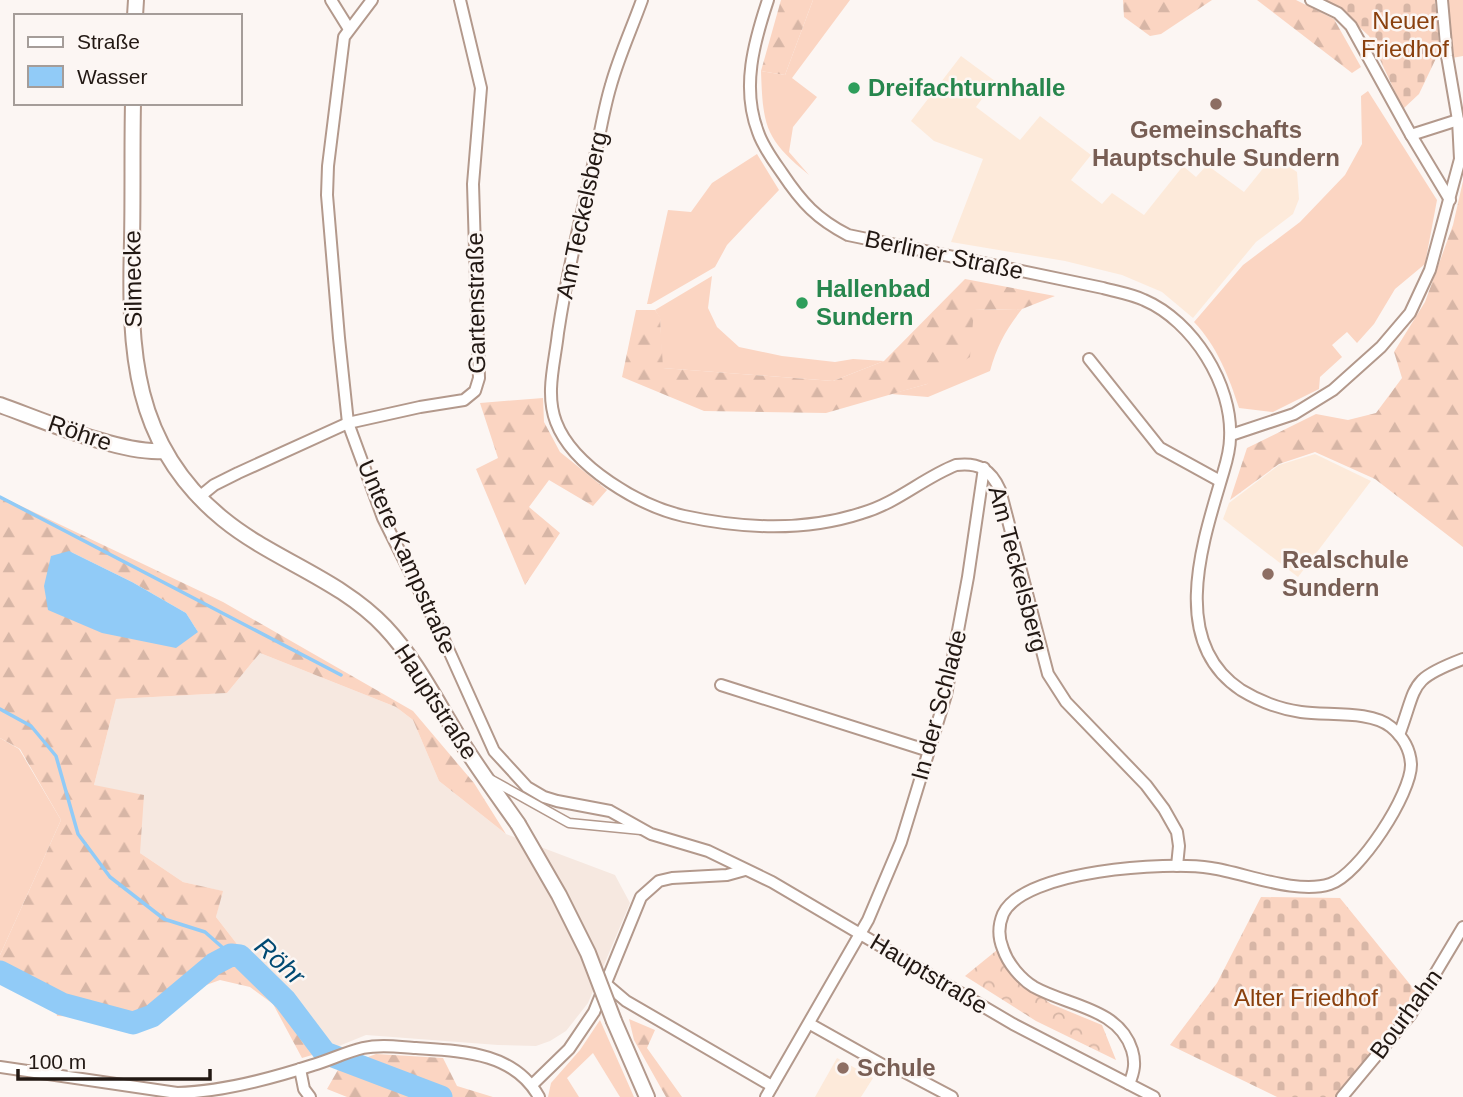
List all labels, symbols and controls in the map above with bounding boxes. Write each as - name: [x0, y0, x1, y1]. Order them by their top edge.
- park label: Neuer Friedhof: [1361, 7, 1449, 62]
- legend: [14, 14, 242, 105]
- text: Straße: [77, 30, 140, 53]
- text: Wasser: [77, 65, 147, 88]
- place label: Dreifachturnhalle: [868, 74, 1065, 101]
- marker: Dreifachturnhalle: [846, 80, 862, 96]
- marker: Gemeinschafts Hauptschule Sundern: [1208, 96, 1224, 112]
- place label: Gemeinschafts Hauptschule Sundern: [1092, 116, 1340, 171]
- street label: Am Teckelsberg: [551, 129, 612, 301]
- street label: Berliner Straße: [862, 225, 1026, 284]
- street label: Silmecke: [118, 230, 147, 328]
- street label: Gartenstraße: [461, 232, 490, 374]
- place label: Hallenbad Sundern: [816, 275, 931, 330]
- marker: Hallenbad Sundern: [794, 295, 810, 311]
- street label: Röhre: [45, 409, 115, 456]
- street label: Untere Kampstraße: [353, 456, 462, 658]
- street label: Am Teckelsberg: [983, 483, 1054, 655]
- place label: Realschule Sundern: [1282, 546, 1409, 601]
- marker: Realschule Sundern: [1260, 566, 1276, 582]
- street label: In der Schlade: [905, 627, 972, 783]
- street label: Hauptstraße: [389, 639, 484, 764]
- street label: Hauptstraße: [866, 928, 993, 1019]
- water label: Röhr: [249, 931, 312, 992]
- street label: Bourhahn: [1364, 964, 1447, 1064]
- park label: Alter Friedhof: [1234, 984, 1378, 1011]
- scale bar: [18, 1038, 210, 1082]
- text: 100 m: [28, 1050, 86, 1073]
- place label: Schule: [857, 1054, 936, 1081]
- marker: Schule: [835, 1060, 851, 1076]

